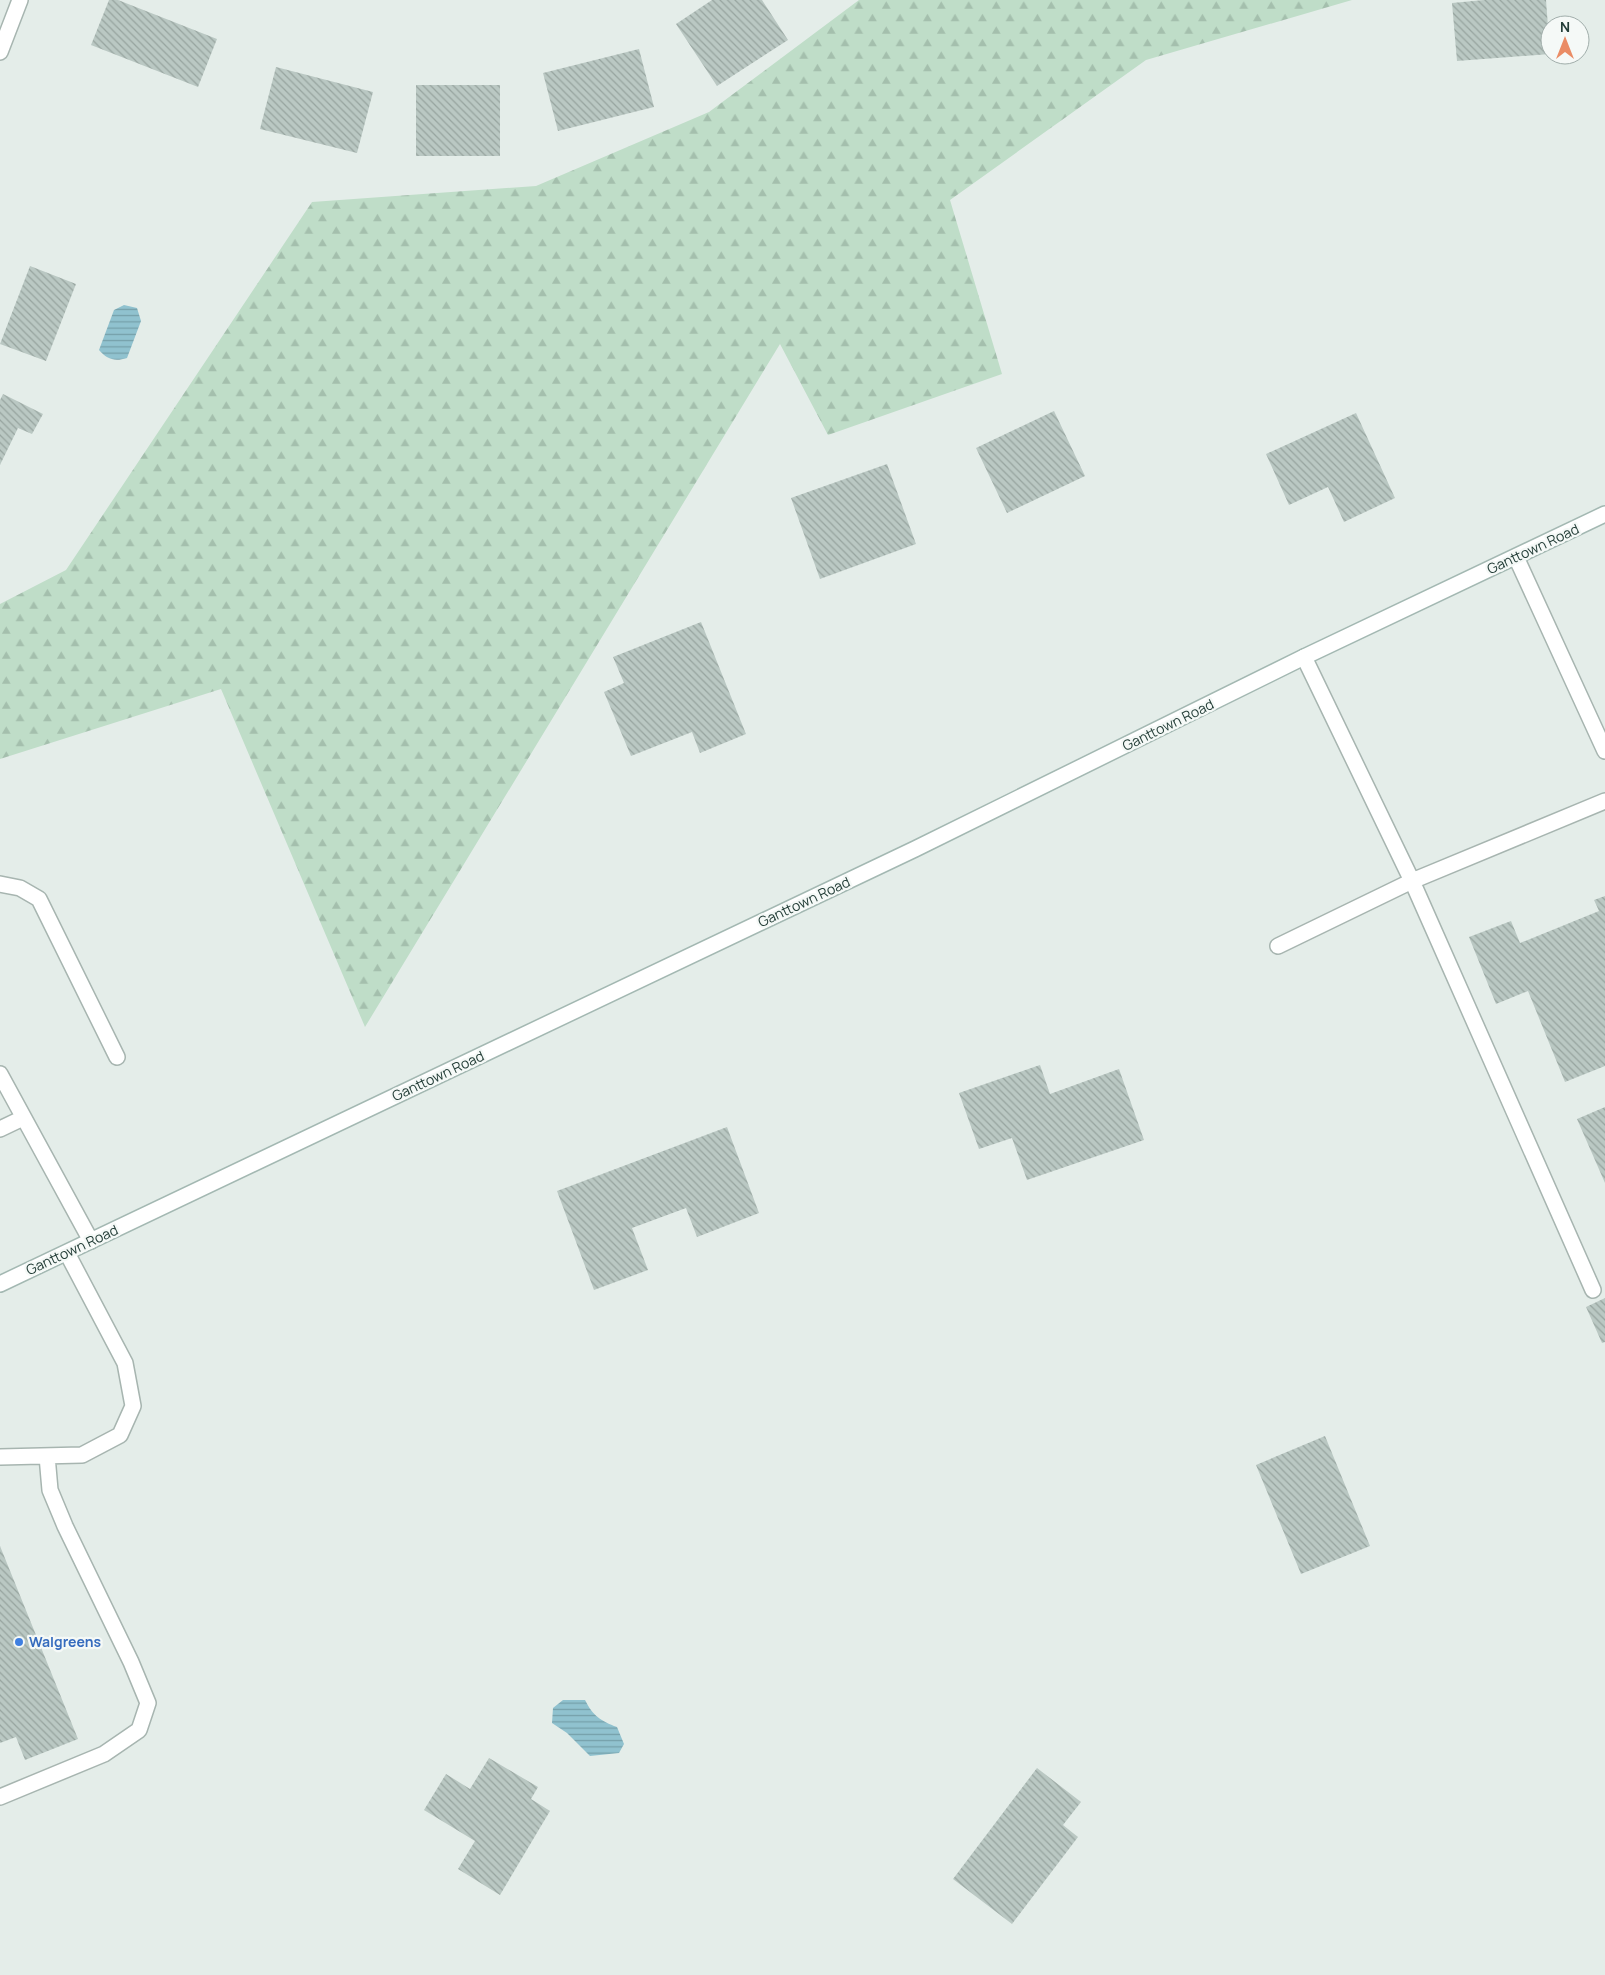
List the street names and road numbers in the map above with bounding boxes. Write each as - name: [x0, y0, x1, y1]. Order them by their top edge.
- street label: Ganttown Road: [1484, 519, 1582, 578]
- street label: Ganttown Road: [1119, 694, 1217, 755]
- street label: Ganttown Road: [755, 872, 853, 931]
- street label: Ganttown Road: [389, 1046, 487, 1105]
- street label: Ganttown Road: [23, 1220, 121, 1279]

